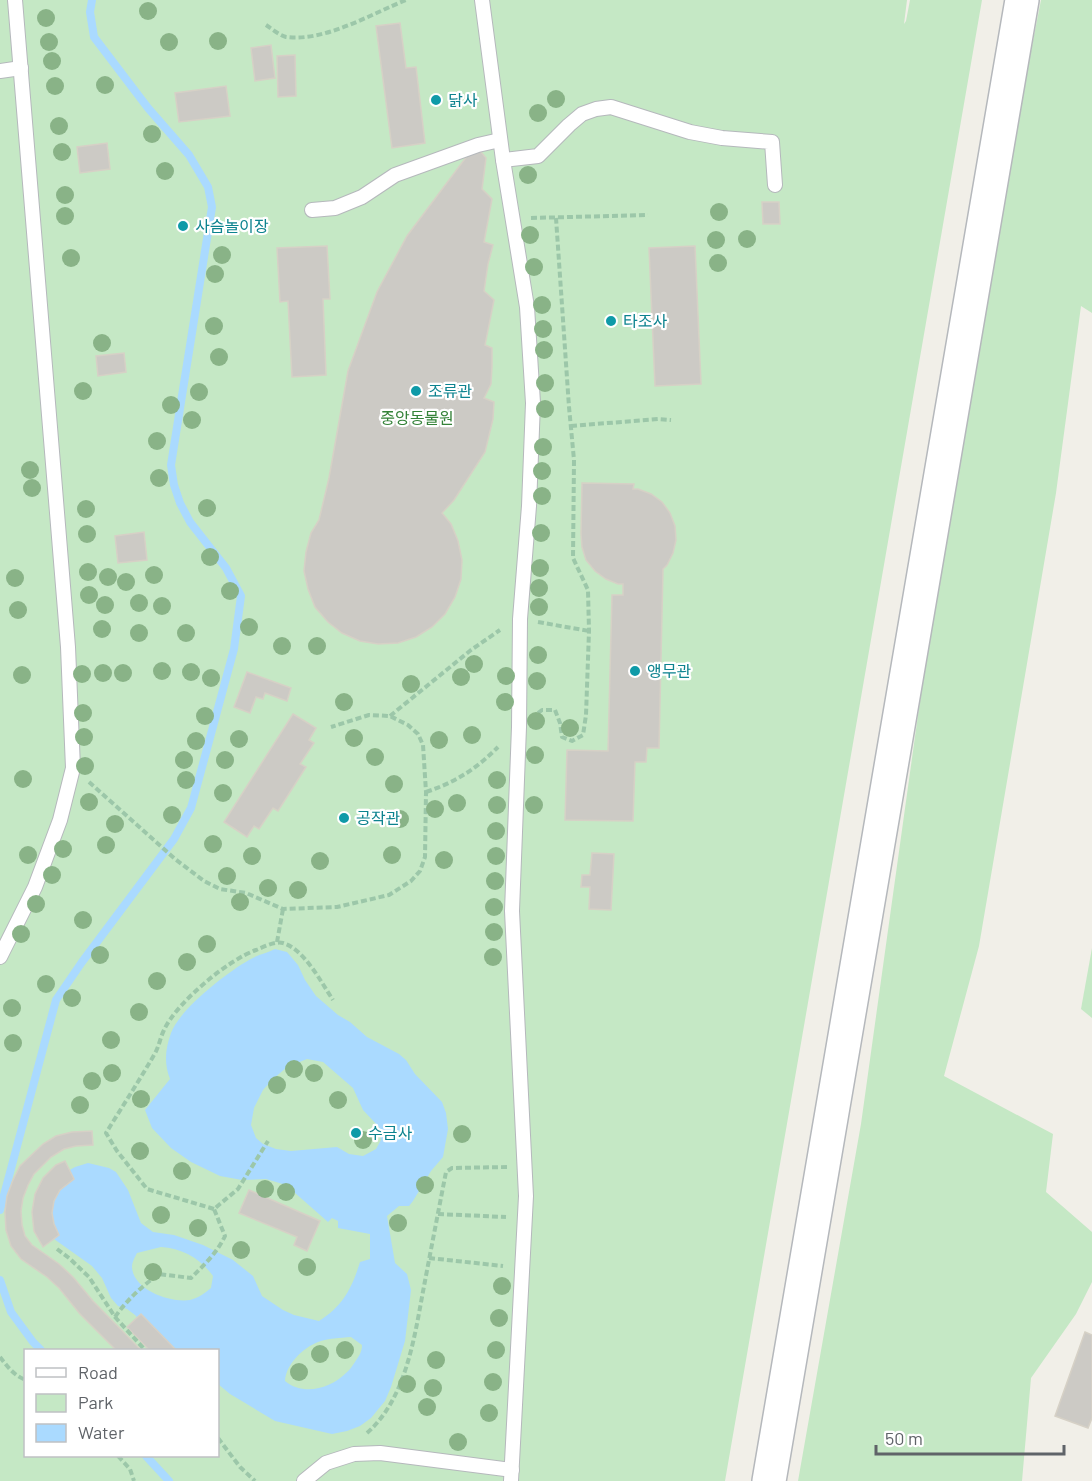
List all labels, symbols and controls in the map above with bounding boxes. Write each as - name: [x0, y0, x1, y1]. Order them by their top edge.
- place label: 닭사: [448, 90, 478, 109]
- marker: 닭사: [429, 93, 443, 107]
- place label: 사슴놀이장: [195, 216, 269, 235]
- marker: 사슴놀이장: [176, 219, 190, 233]
- place label: 타조사: [623, 311, 667, 330]
- marker: 타조사: [604, 314, 618, 328]
- place label: 조류관: [428, 381, 472, 400]
- marker: 조류관: [409, 384, 423, 398]
- park label: 중앙동물원: [380, 408, 454, 427]
- place label: 앵무관: [647, 661, 691, 680]
- marker: 앵무관: [628, 664, 642, 678]
- place label: 공작관: [356, 808, 400, 827]
- marker: 공작관: [337, 811, 351, 825]
- place label: 수금사: [368, 1123, 412, 1142]
- marker: 수금사: [349, 1126, 363, 1140]
- legend: [24, 1349, 219, 1457]
- text: Road: [78, 1361, 118, 1383]
- text: Park: [78, 1391, 113, 1413]
- scale bar: [876, 1418, 1064, 1456]
- text: Water: [78, 1421, 125, 1443]
- text: 50 m: [885, 1427, 923, 1449]

